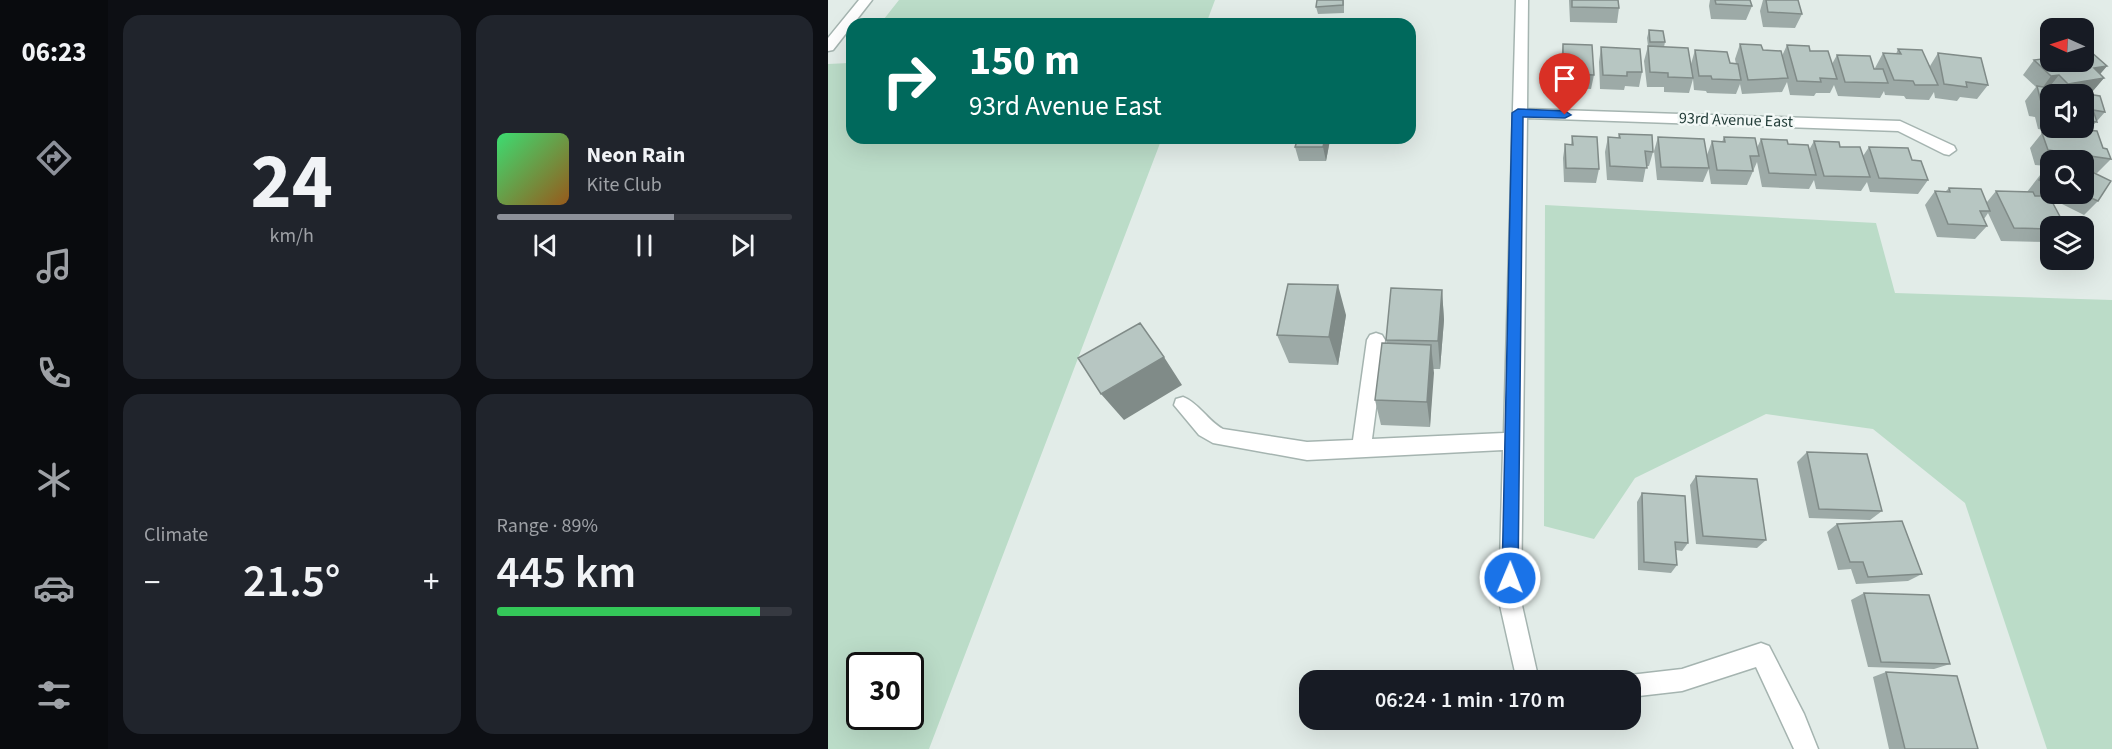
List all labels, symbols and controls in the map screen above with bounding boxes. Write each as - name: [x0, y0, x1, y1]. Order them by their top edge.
- north arrow: [2040, 18, 2094, 72]
- map controls: [2040, 18, 2094, 270]
- text: 150 m: [969, 31, 1080, 91]
- text: 06:23: [21, 33, 87, 72]
- icon: right: [870, 42, 948, 120]
- pin: [1539, 53, 1590, 115]
- icon: arrive: [1548, 62, 1581, 95]
- button: sound: [2040, 84, 2094, 138]
- text: 93rd Avenue East: [969, 87, 1162, 126]
- street label: 93rd Avenue East: [1679, 107, 1794, 133]
- text: 24: [251, 127, 333, 238]
- icon: directions: [33, 137, 75, 179]
- text: Neon Rain: [587, 139, 685, 171]
- button: search: [2040, 150, 2094, 204]
- text: Kite Club: [587, 171, 662, 199]
- button: layers: [2040, 216, 2094, 270]
- text: km/h: [270, 222, 314, 250]
- icon: previous: [529, 229, 562, 262]
- icon: pause: [628, 229, 661, 262]
- icon: next: [726, 229, 759, 262]
- icon: music: [33, 245, 75, 287]
- icon: phone: [33, 352, 75, 394]
- icon: climate: [33, 459, 75, 501]
- text: Range · 89%: [497, 512, 598, 540]
- text: Climate: [144, 521, 208, 549]
- text: 445 km: [497, 541, 636, 605]
- position arrow: [1478, 546, 1542, 610]
- text: 21.5°: [243, 550, 340, 614]
- text: −: [144, 559, 160, 606]
- text: +: [423, 559, 439, 606]
- icon: car: [33, 567, 75, 609]
- speed limit sign: 30: [846, 652, 924, 730]
- icon: filters: [33, 674, 75, 716]
- text: 06:24 · 1 min · 170 m: [1375, 684, 1565, 716]

